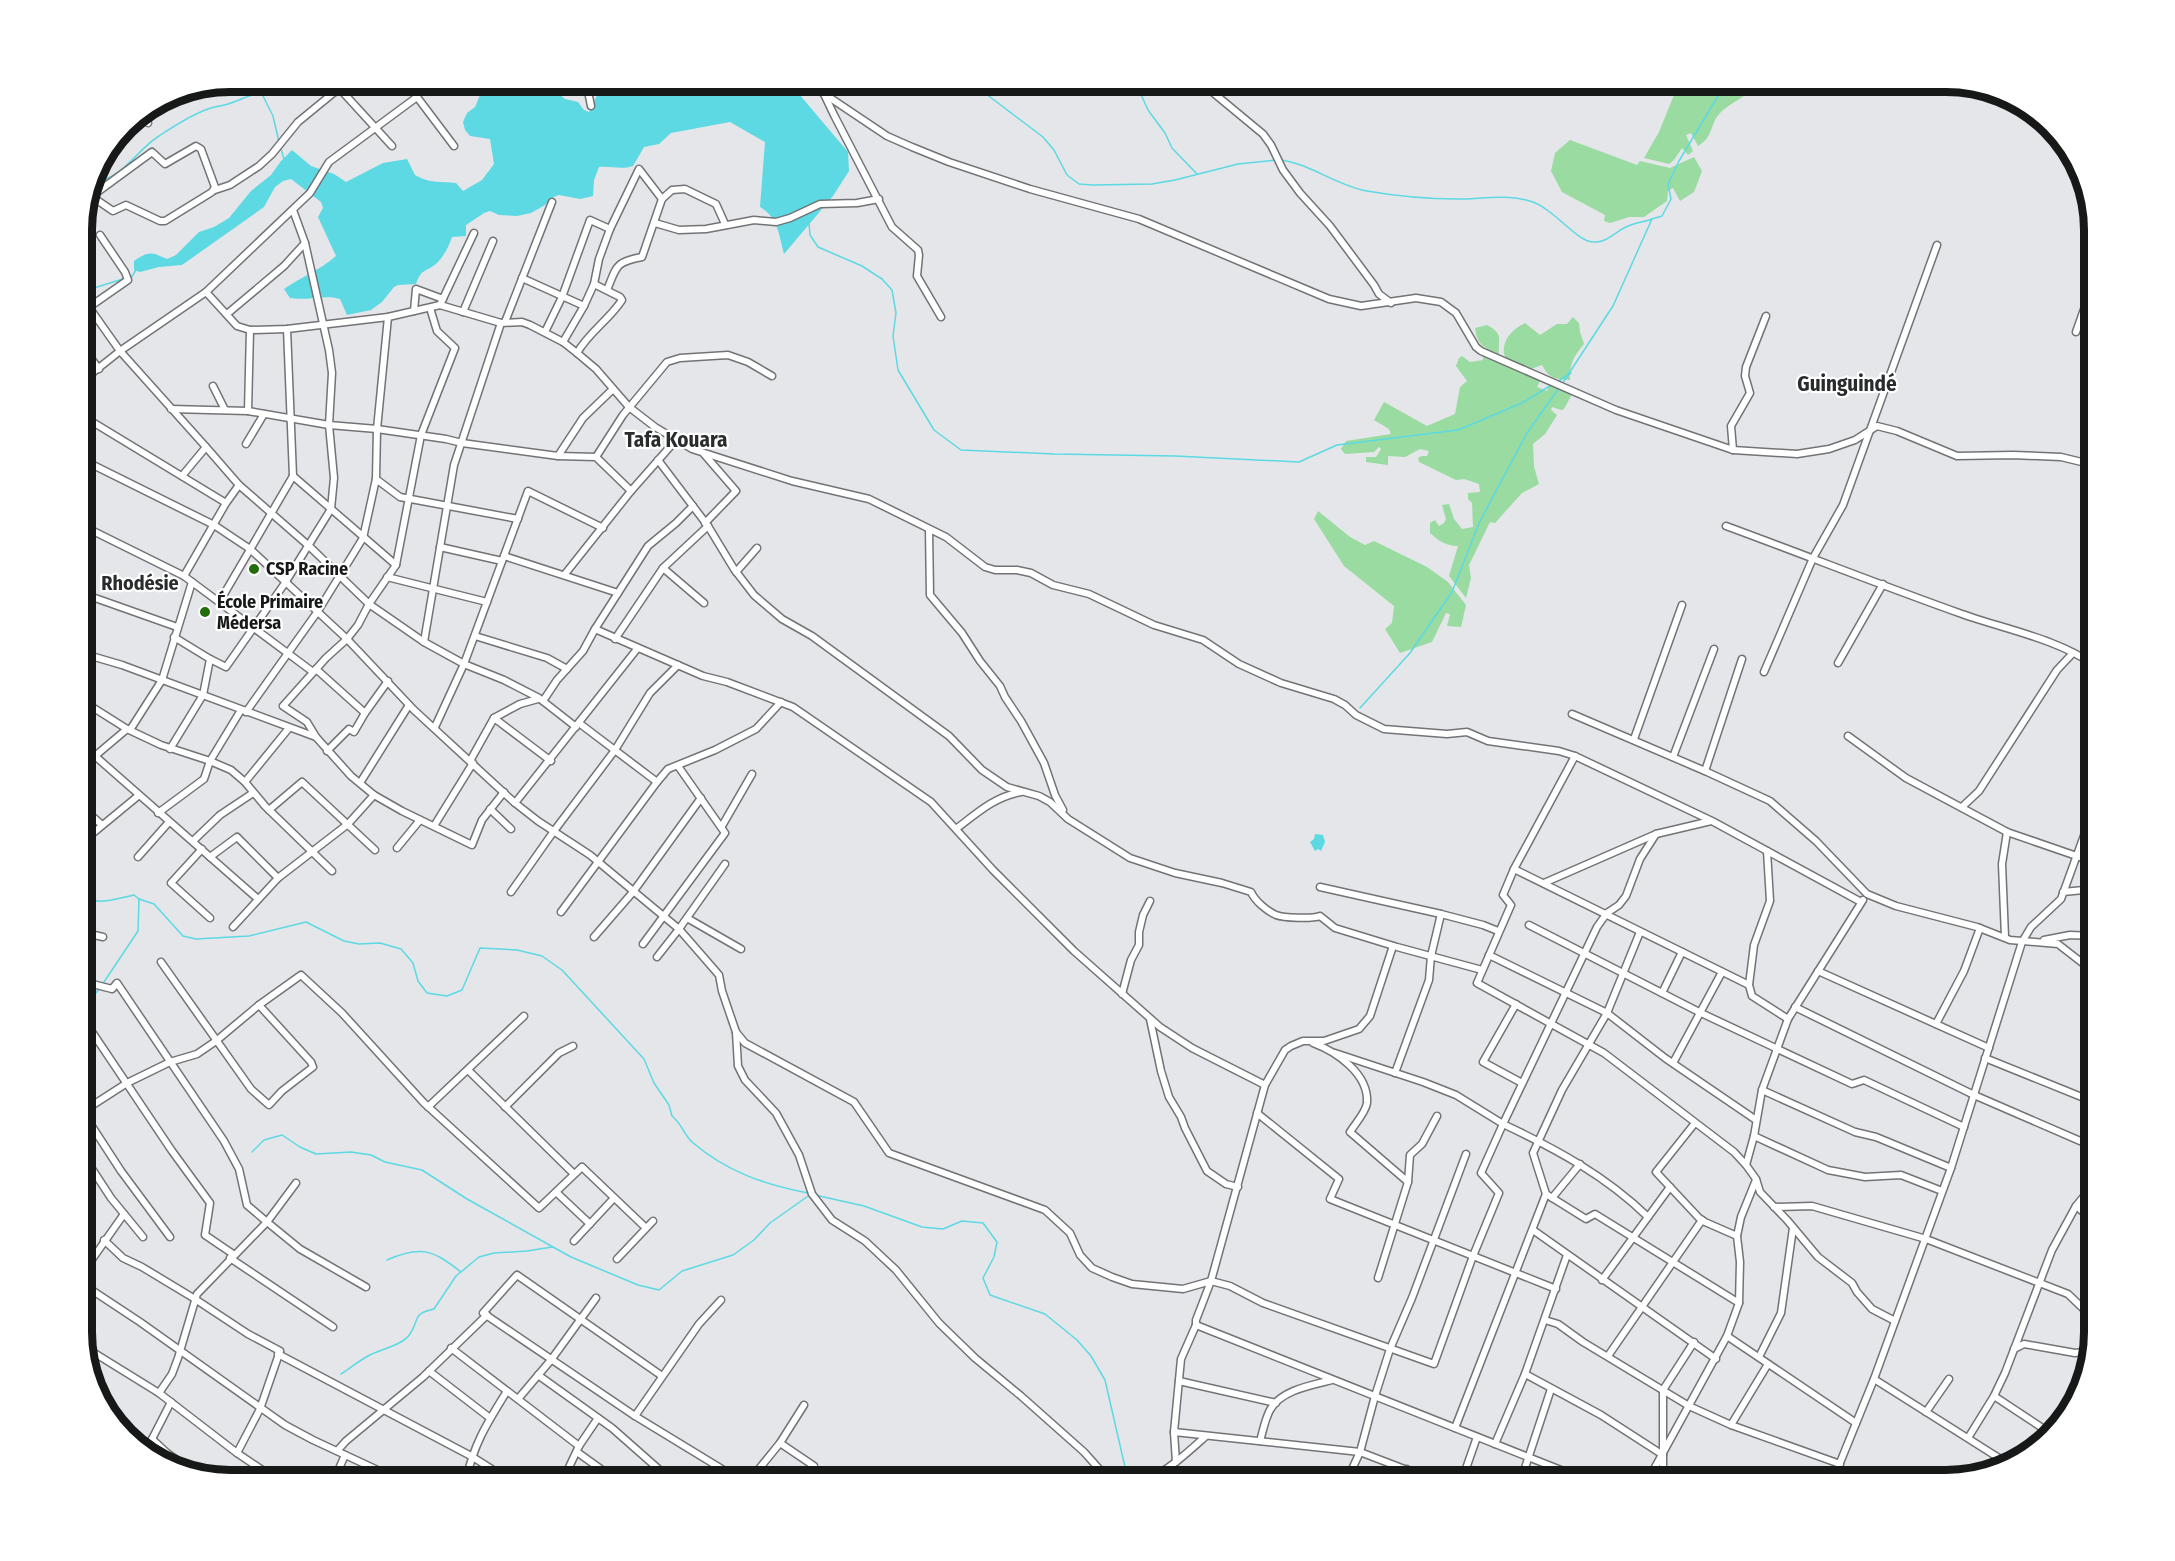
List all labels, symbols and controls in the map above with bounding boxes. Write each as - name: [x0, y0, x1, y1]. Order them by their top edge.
- district label: Guinguindé: [1797, 371, 1897, 397]
- district label: Tafa Kouara: [625, 427, 727, 453]
- place label: CSP Racine: [266, 558, 348, 580]
- marker: CSP Racine: [247, 562, 261, 576]
- district label: Rhodésie: [101, 571, 179, 595]
- place label: École Primaire Médersa: [217, 590, 323, 634]
- marker: École Primaire Médersa: [198, 605, 212, 619]

